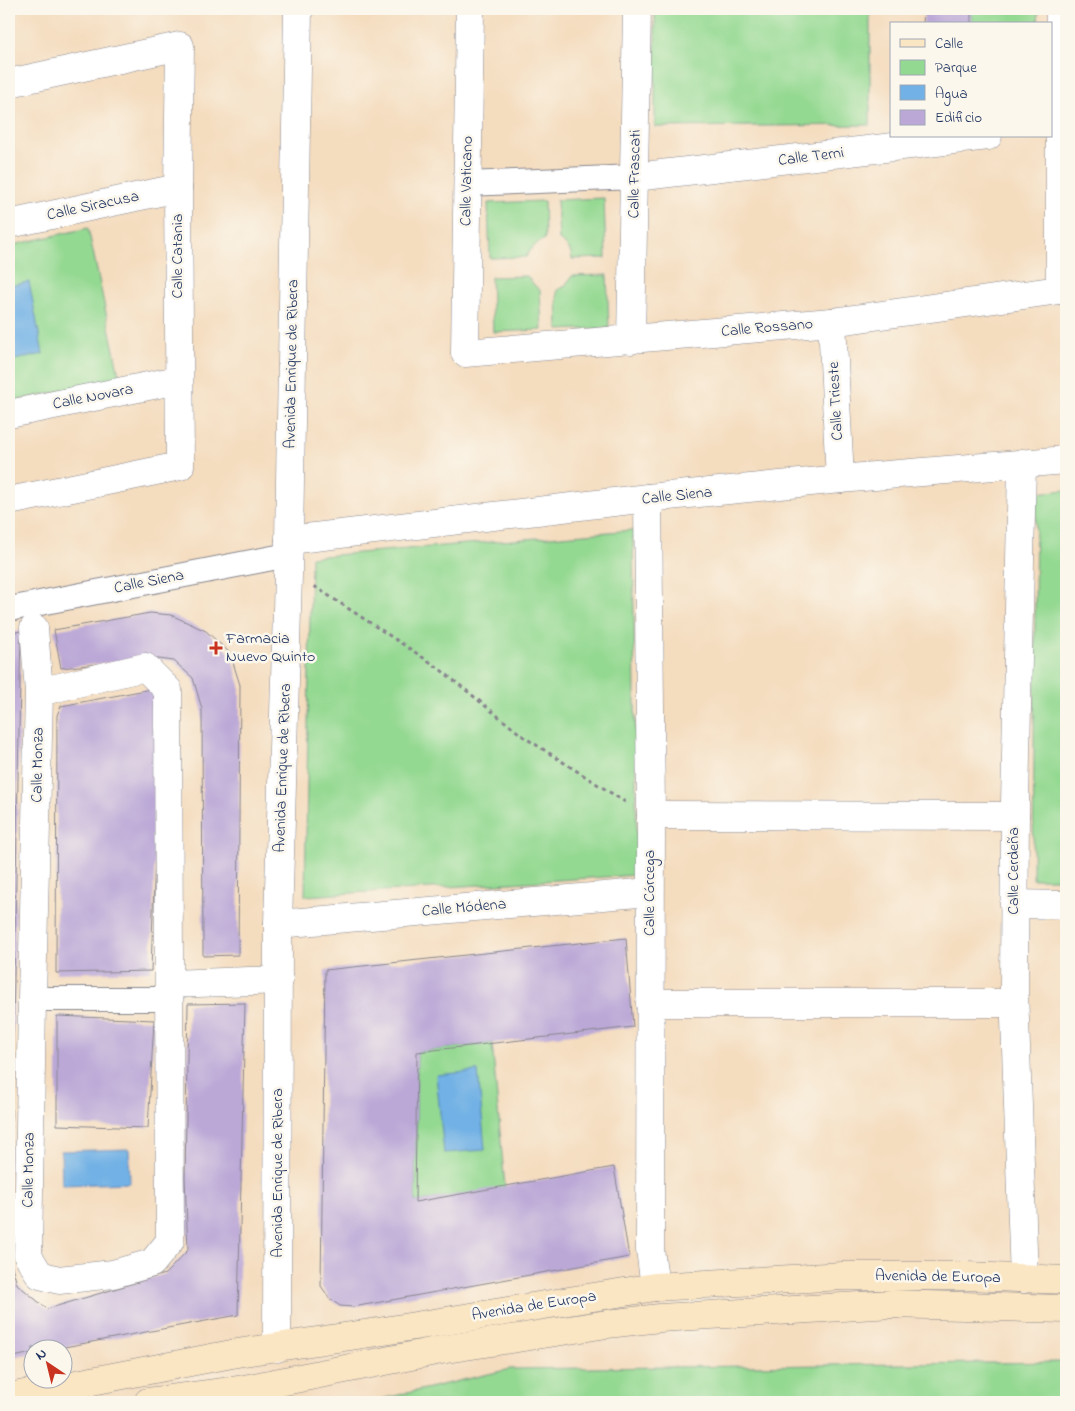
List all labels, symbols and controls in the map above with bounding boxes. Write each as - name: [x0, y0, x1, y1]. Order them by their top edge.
- legend: [890, 22, 1052, 138]
- text: Calle: [935, 33, 963, 55]
- text: Parque: [935, 57, 977, 79]
- text: Agua: [935, 83, 968, 106]
- text: Edificio: [935, 107, 982, 129]
- street label: Calle Frascati: [622, 129, 648, 219]
- street label: Calle Vaticano: [454, 136, 480, 226]
- street label: Calle Terni: [777, 141, 845, 173]
- street label: Calle Siracusa: [45, 185, 141, 227]
- street label: Calle Catania: [166, 214, 190, 298]
- street label: Avenida Enrique de Ribera: [279, 279, 305, 449]
- street label: Calle Rossano: [720, 312, 814, 344]
- street label: Calle Trieste: [822, 360, 850, 441]
- street label: Calle Novara: [51, 377, 135, 417]
- street label: Calle Siena: [641, 480, 713, 512]
- street label: Calle Siena: [112, 563, 186, 601]
- place label: Farmacia Nuevo Quinto: [225, 627, 315, 669]
- marker: Farmacia Nuevo Quinto: [210, 642, 222, 654]
- street label: Avenida Enrique de Ribera: [268, 683, 298, 853]
- street label: Calle Monza: [25, 727, 51, 803]
- street label: Calle Cerdeña: [1002, 827, 1026, 915]
- street label: Calle Córcega: [638, 850, 662, 936]
- street label: Calle Módena: [421, 892, 507, 924]
- street label: Avenida Enrique de Ribera: [266, 1088, 290, 1258]
- street label: Calle Monza: [16, 1132, 42, 1208]
- street label: Avenida de Europa: [875, 1264, 1001, 1290]
- street label: Avenida de Europa: [470, 1284, 598, 1328]
- north arrow: [22, 1338, 72, 1388]
- text: N: [32, 1343, 51, 1366]

